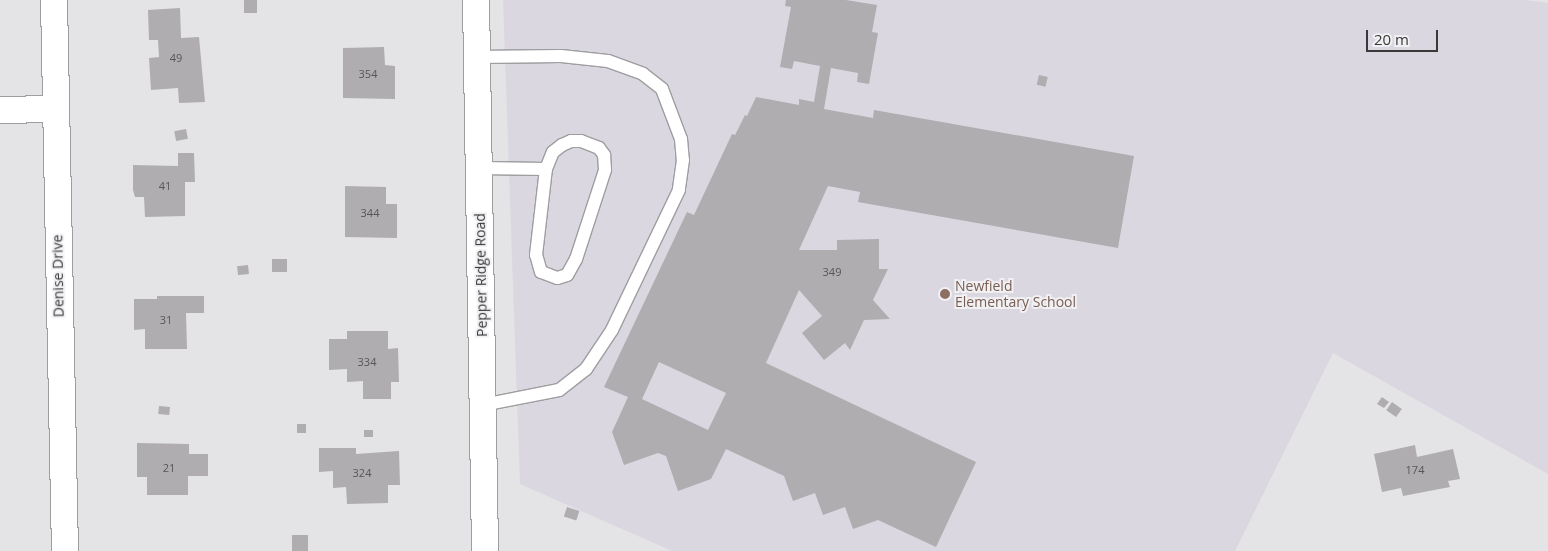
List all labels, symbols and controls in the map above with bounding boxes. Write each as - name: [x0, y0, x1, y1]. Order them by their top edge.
- scale bar: [1368, 20, 1440, 52]
- text: 20 m: [1374, 29, 1409, 49]
- house number: 49: [170, 51, 182, 65]
- house number: 354: [359, 67, 377, 81]
- house number: 41: [159, 179, 171, 193]
- house number: 344: [361, 206, 379, 220]
- street label: Pepper Ridge Road: [472, 213, 490, 337]
- street label: Denise Drive: [49, 235, 67, 317]
- house number: 349: [823, 265, 841, 279]
- place label: Newfield Elementary School: [955, 278, 1076, 310]
- marker: Newfield Elementary School: [939, 288, 951, 300]
- house number: 31: [160, 313, 172, 327]
- house number: 334: [358, 355, 376, 369]
- house number: 21: [163, 461, 175, 475]
- house number: 174: [1406, 463, 1424, 477]
- house number: 324: [353, 466, 371, 480]

